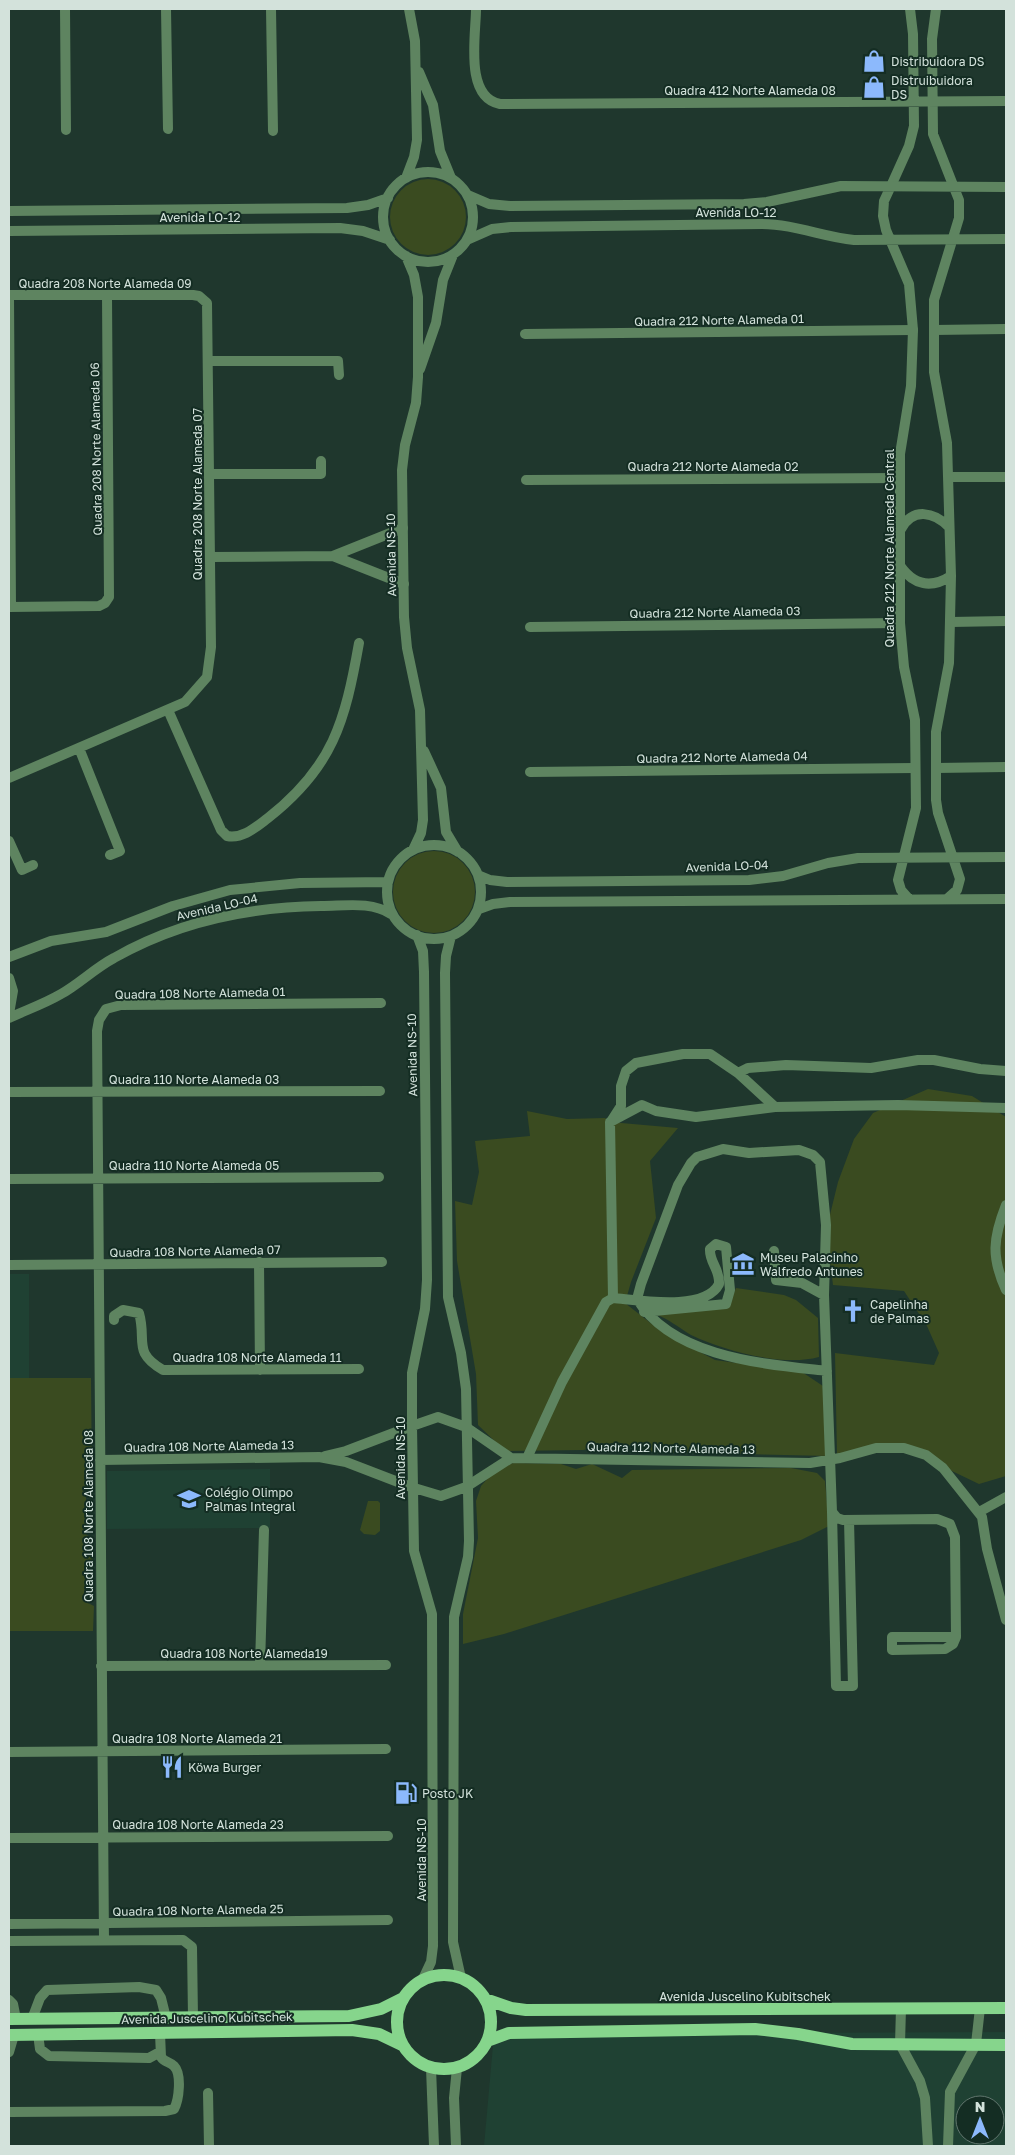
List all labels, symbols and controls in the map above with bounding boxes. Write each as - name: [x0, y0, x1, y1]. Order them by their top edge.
- shop icon: Distribuidora DS: [861, 48, 887, 74]
- place label: Distribuidora DS: [891, 54, 985, 69]
- place label: Distruibuidora DS: [891, 73, 973, 102]
- shop icon: Distruibuidora DS: [861, 74, 887, 100]
- street label: Quadra 412 Norte Alameda 08: [664, 83, 836, 98]
- street label: Avenida LO-12: [695, 205, 777, 220]
- street label: Avenida LO-12: [159, 210, 241, 225]
- street label: Quadra 208 Norte Alameda 09: [18, 276, 192, 291]
- street label: Quadra 212 Norte Alameda 01: [634, 311, 804, 329]
- street label: Quadra 208 Norte Alameda 06: [87, 362, 105, 536]
- street label: Quadra 208 Norte Alameda 07: [190, 408, 205, 580]
- street label: Quadra 212 Norte Alameda Central: [882, 448, 897, 647]
- street label: Quadra 212 Norte Alameda 02: [628, 459, 799, 474]
- street label: Avenida NS-10: [383, 513, 399, 597]
- street label: Quadra 212 Norte Alameda 03: [629, 603, 801, 621]
- street label: Quadra 212 Norte Alameda 04: [636, 748, 808, 766]
- street label: Avenida LO-04: [685, 857, 769, 875]
- street label: Avenida LO-04: [175, 890, 259, 924]
- street label: Quadra 108 Norte Alameda 01: [115, 984, 286, 1002]
- street label: Avenida NS-10: [404, 1013, 420, 1097]
- street label: Quadra 110 Norte Alameda 03: [109, 1072, 279, 1087]
- street label: Quadra 110 Norte Alameda 05: [109, 1158, 279, 1173]
- street label: Quadra 108 Norte Alameda 07: [109, 1242, 281, 1260]
- place label: Museu Palacinho Walfredo Antunes: [760, 1250, 863, 1279]
- museum icon: Museu Palacinho Walfredo Antunes: [730, 1251, 756, 1277]
- place label: Capelinha de Palmas: [870, 1297, 929, 1326]
- church icon: Capelinha de Palmas: [840, 1298, 866, 1324]
- street label: Quadra 108 Norte Alameda 11: [172, 1350, 342, 1365]
- street label: Avenida NS-10: [393, 1416, 408, 1500]
- street label: Quadra 108 Norte Alameda 08: [81, 1430, 96, 1602]
- street label: Quadra 108 Norte Alameda 13: [124, 1437, 294, 1455]
- street label: Quadra 112 Norte Alameda 13: [587, 1439, 755, 1457]
- place label: Colégio Olimpo Palmas Integral: [205, 1485, 296, 1514]
- school or university icon: Colégio Olimpo Palmas Integral: [176, 1486, 202, 1512]
- street label: Quadra 108 Norte Alameda19: [160, 1646, 328, 1661]
- street label: Quadra 108 Norte Alameda 21: [112, 1731, 282, 1746]
- restaurant icon: Köwa Burger: [159, 1754, 185, 1780]
- place label: Köwa Burger: [188, 1760, 262, 1775]
- fuel station icon: Posto JK: [393, 1780, 419, 1806]
- place label: Posto JK: [422, 1786, 473, 1801]
- street label: Quadra 108 Norte Alameda 23: [112, 1817, 284, 1832]
- street label: Avenida NS-10: [414, 1818, 429, 1902]
- street label: Quadra 108 Norte Alameda 25: [112, 1901, 284, 1919]
- street label: Avenida Juscelino Kubitschek: [659, 1989, 831, 2004]
- street label: Avenida Juscelino Kubitschek: [121, 2009, 293, 2027]
- north arrow: [955, 2095, 1005, 2145]
- text: N: [975, 2098, 985, 2115]

